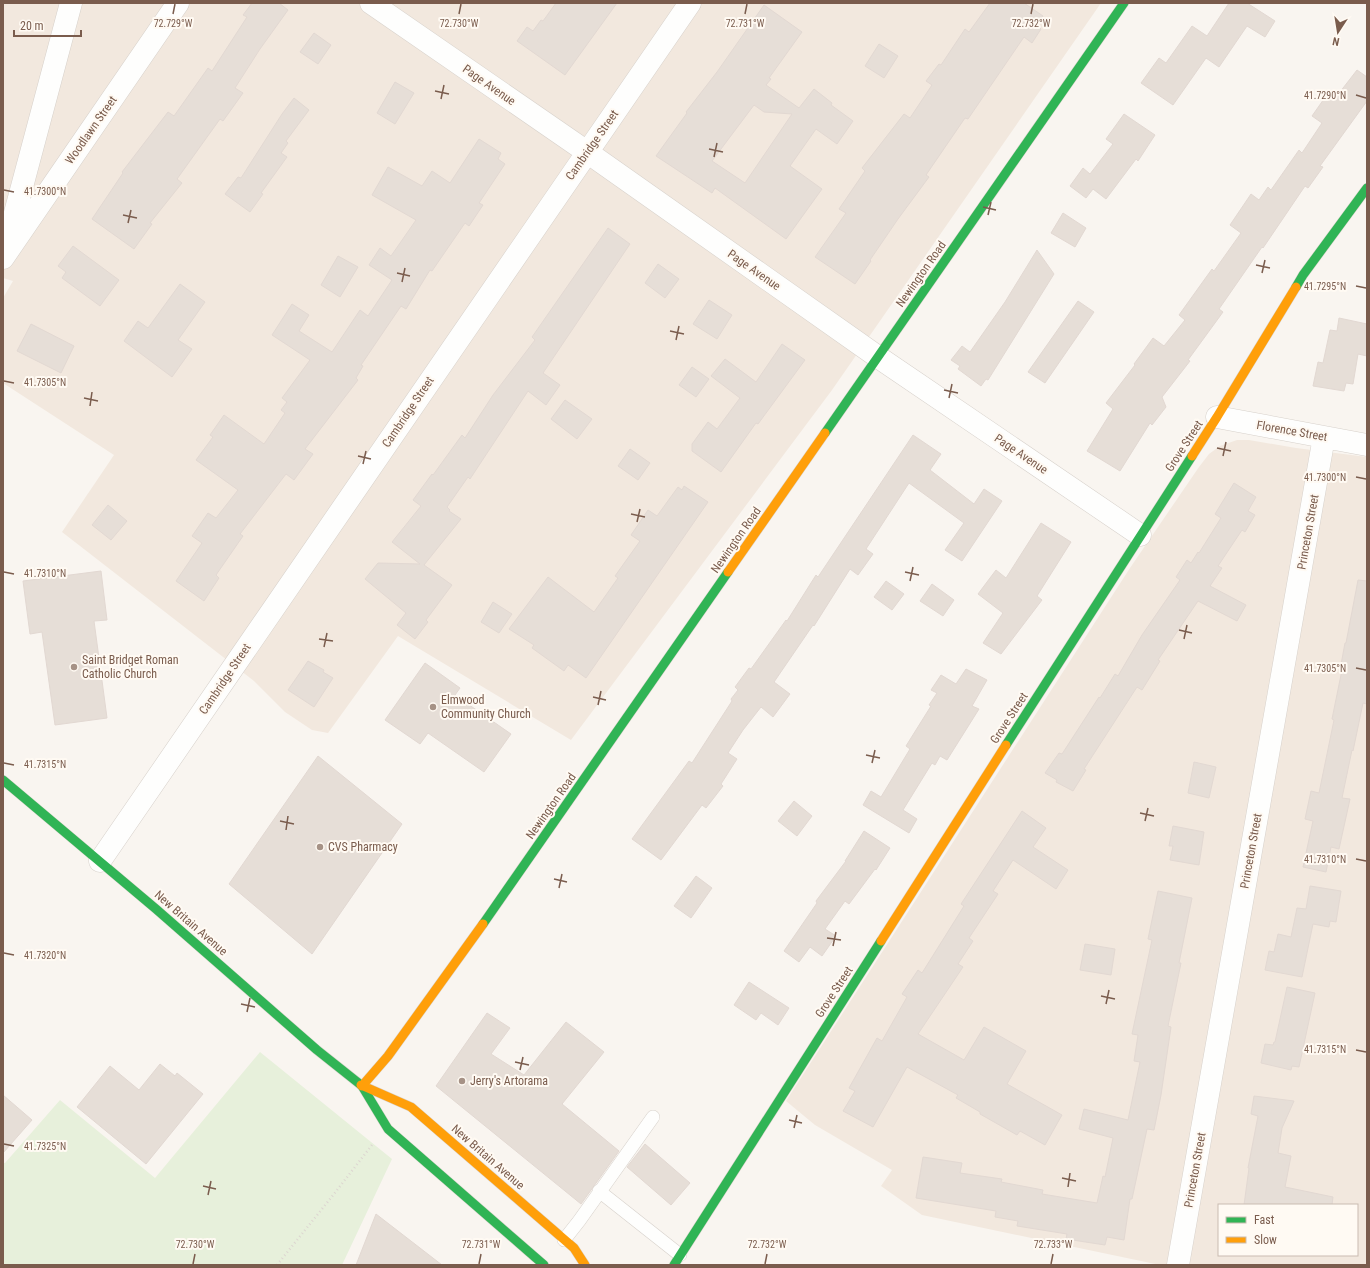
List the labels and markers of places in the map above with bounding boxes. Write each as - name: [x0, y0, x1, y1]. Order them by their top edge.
- place label: Saint Bridget Roman Catholic Church: [82, 653, 179, 681]
- marker: Saint Bridget Roman Catholic Church: [69, 662, 79, 672]
- place label: Elmwood Community Church: [441, 693, 531, 721]
- marker: Elmwood Community Church: [428, 702, 438, 712]
- place label: CVS Pharmacy: [328, 840, 398, 854]
- marker: CVS Pharmacy: [315, 842, 325, 852]
- place label: Jerry's Artorama: [470, 1074, 548, 1088]
- marker: Jerry's Artorama: [457, 1076, 467, 1086]

